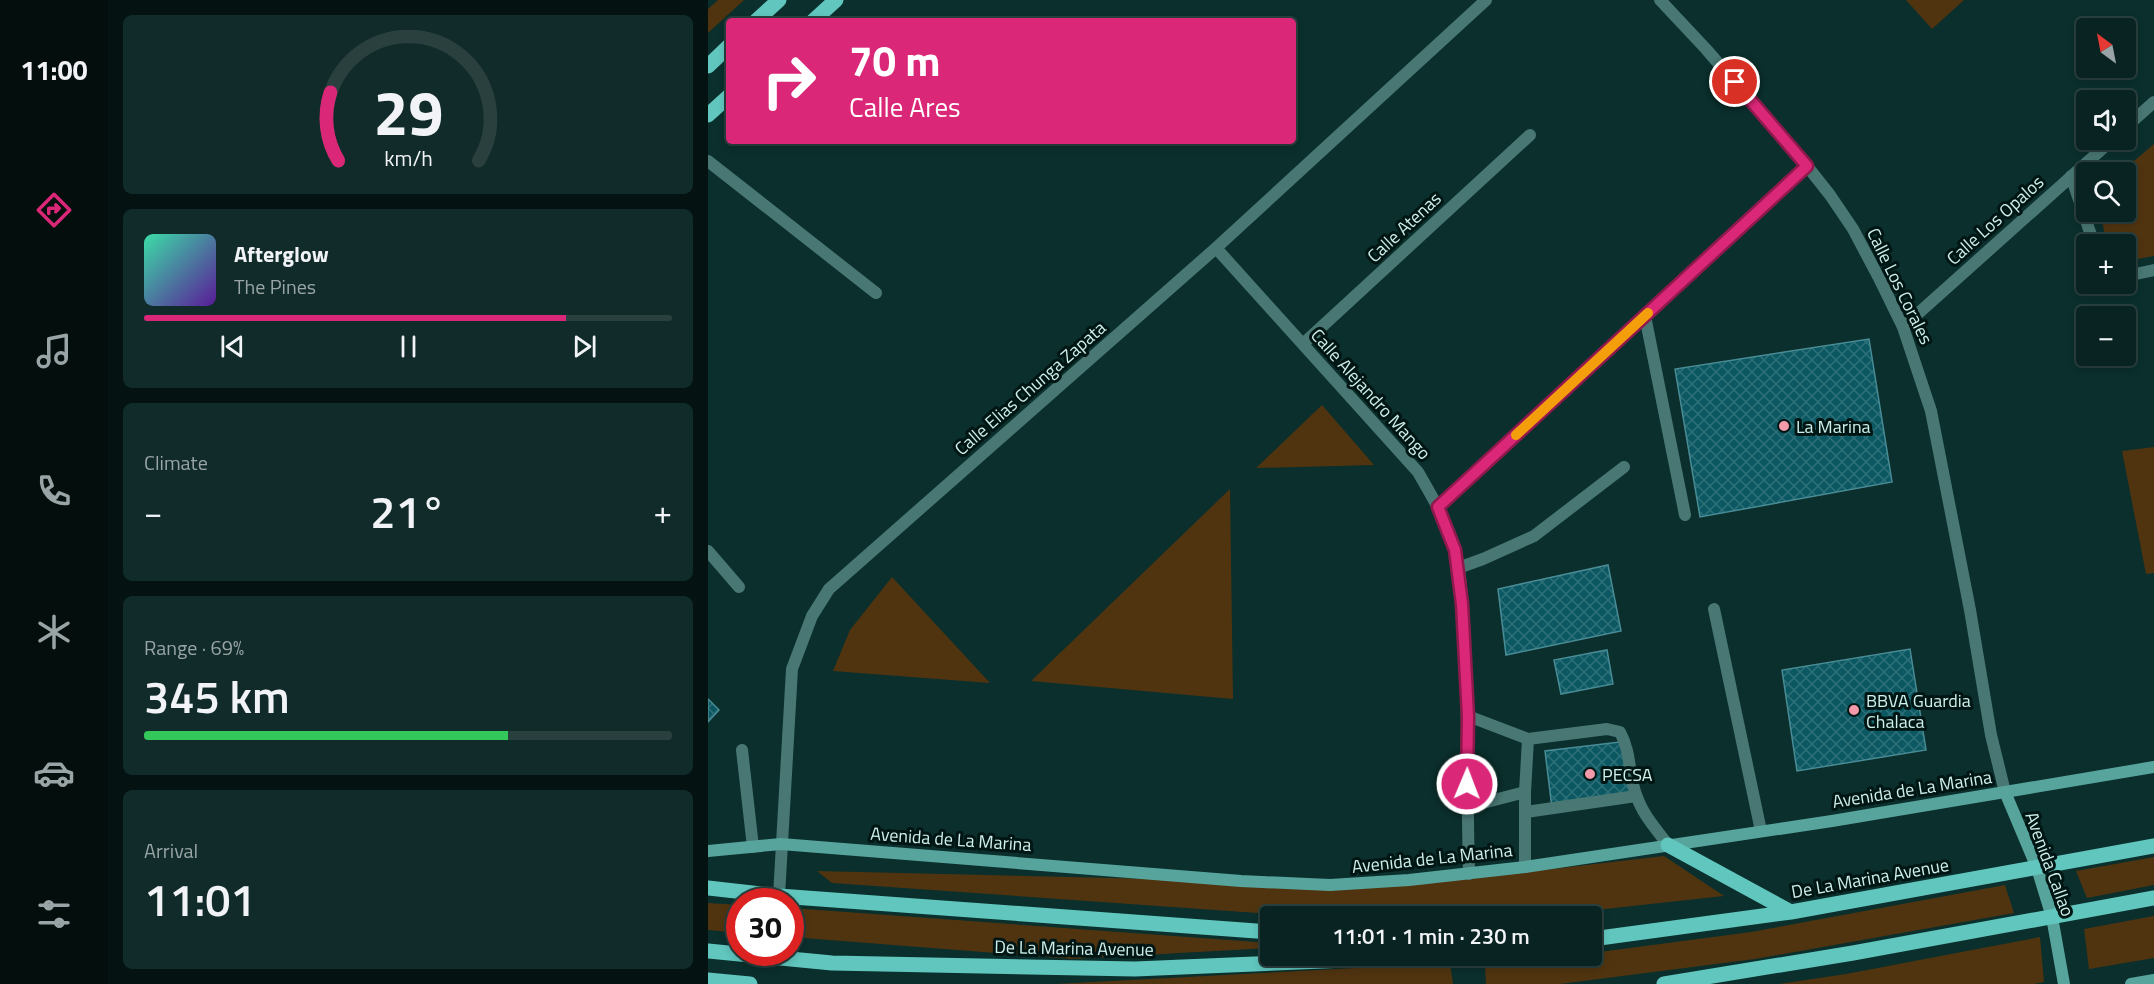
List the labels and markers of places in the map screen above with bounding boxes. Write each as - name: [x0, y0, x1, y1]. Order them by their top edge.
- pin: [1709, 56, 1760, 107]
- place label: La Marina: [1796, 413, 1871, 440]
- marker: La Marina: [1777, 419, 1791, 433]
- place label: BBVA Guardia Chalaca: [1866, 687, 1971, 735]
- marker: BBVA Guardia Chalaca: [1847, 703, 1861, 717]
- place label: PECSA: [1602, 761, 1653, 788]
- marker: PECSA: [1583, 767, 1597, 781]

